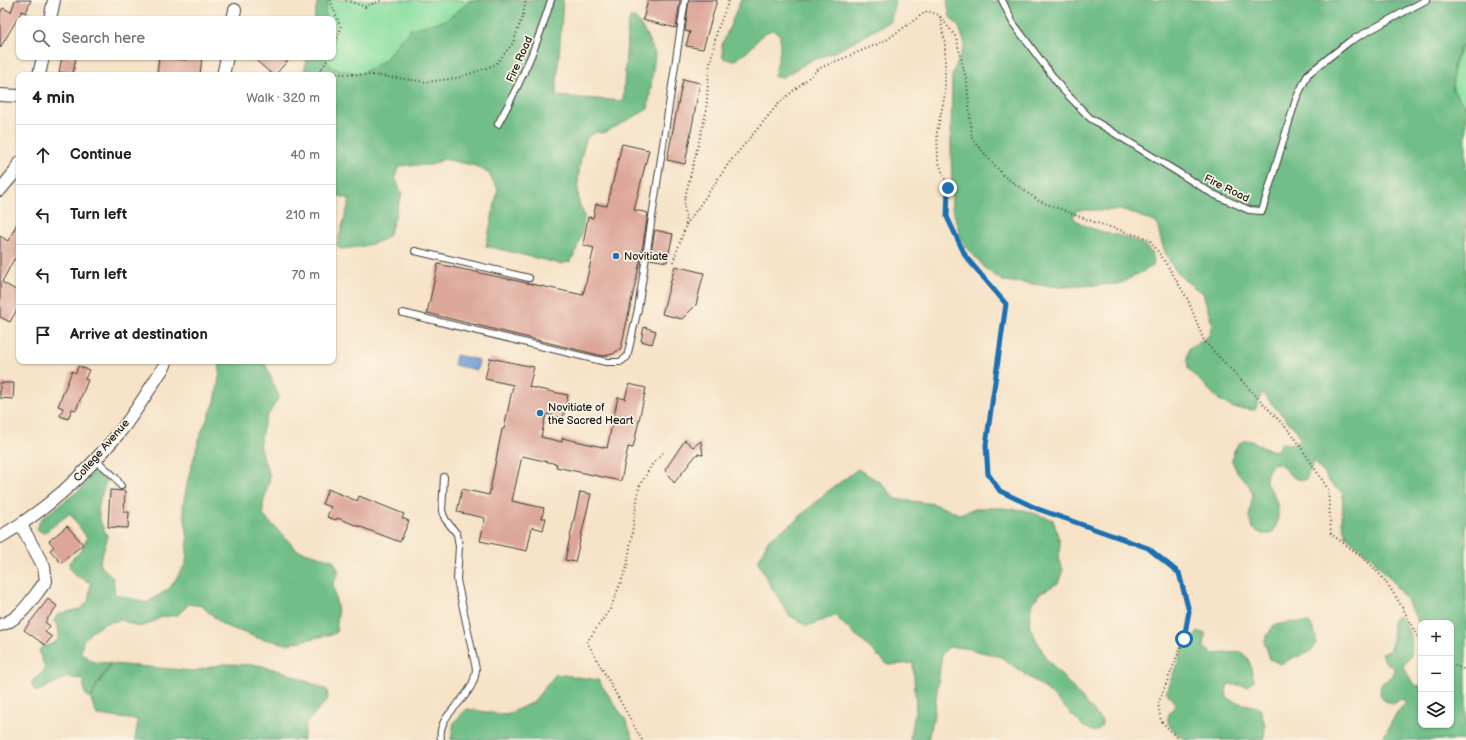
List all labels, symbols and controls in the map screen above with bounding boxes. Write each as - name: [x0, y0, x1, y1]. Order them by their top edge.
- search box: [16, 16, 336, 60]
- icon: search: [30, 27, 52, 49]
- text: Search here: [62, 29, 145, 48]
- street label: Fire Road: [504, 34, 535, 84]
- text: 4 min: [32, 88, 75, 108]
- text: Walk · 320 m: [246, 90, 320, 106]
- icon: ahead: [32, 144, 54, 166]
- text: Continue: [70, 145, 132, 164]
- text: 40 m: [290, 147, 320, 163]
- street label: Fire Road: [1202, 172, 1252, 205]
- route end: [939, 179, 957, 197]
- icon: left: [32, 204, 54, 226]
- text: Turn left: [70, 205, 127, 224]
- text: 210 m: [286, 207, 320, 223]
- place label: Novitiate: [624, 250, 669, 263]
- marker: Novitiate: [611, 251, 621, 261]
- icon: left: [32, 264, 54, 286]
- text: Turn left: [70, 265, 127, 284]
- text: 70 m: [292, 267, 320, 283]
- icon: arrive: [32, 324, 54, 346]
- text: Arrive at destination: [70, 325, 208, 344]
- place label: Novitiate of the Sacred Heart: [548, 401, 634, 427]
- marker: Novitiate of the Sacred Heart: [535, 408, 545, 418]
- street label: College Avenue: [71, 416, 132, 484]
- map controls: [1418, 620, 1454, 728]
- button: +: [1418, 620, 1454, 656]
- route start: [1175, 630, 1193, 648]
- button: −: [1418, 656, 1454, 692]
- button: layers: [1418, 692, 1454, 728]

